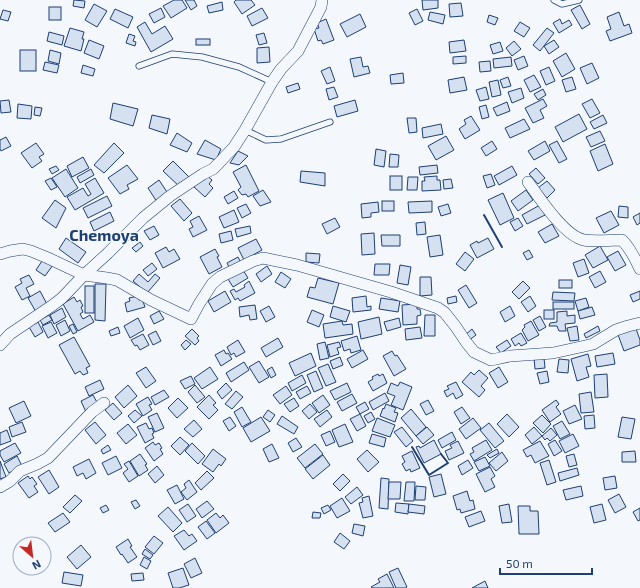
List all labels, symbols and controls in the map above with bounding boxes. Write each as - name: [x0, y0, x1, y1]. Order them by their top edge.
- district label: Chemoya: [69, 225, 139, 245]
- north arrow: [12, 536, 52, 576]
- scale bar: [500, 550, 592, 576]
- text: 50 m: [506, 556, 533, 570]
- text: N: [30, 558, 43, 573]

